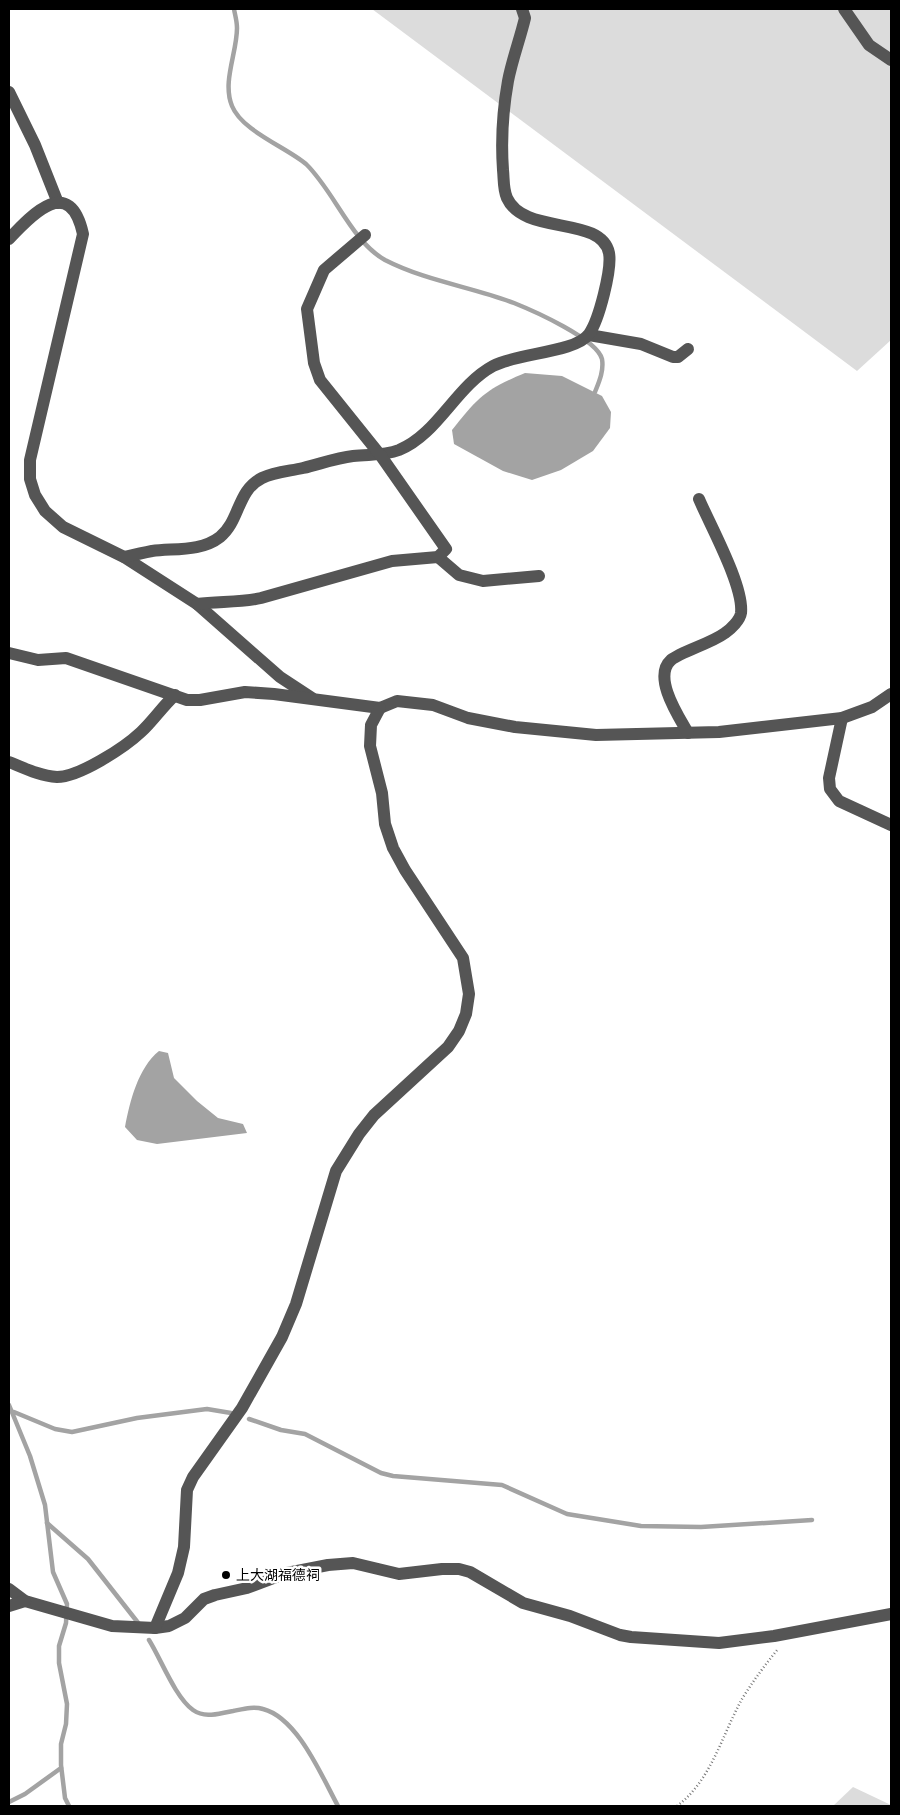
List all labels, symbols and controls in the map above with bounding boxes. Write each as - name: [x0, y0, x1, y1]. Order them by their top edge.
- place label: 上大湖福德祠: [236, 1567, 320, 1583]
- marker: 上大湖福德祠: [220, 1569, 232, 1581]

